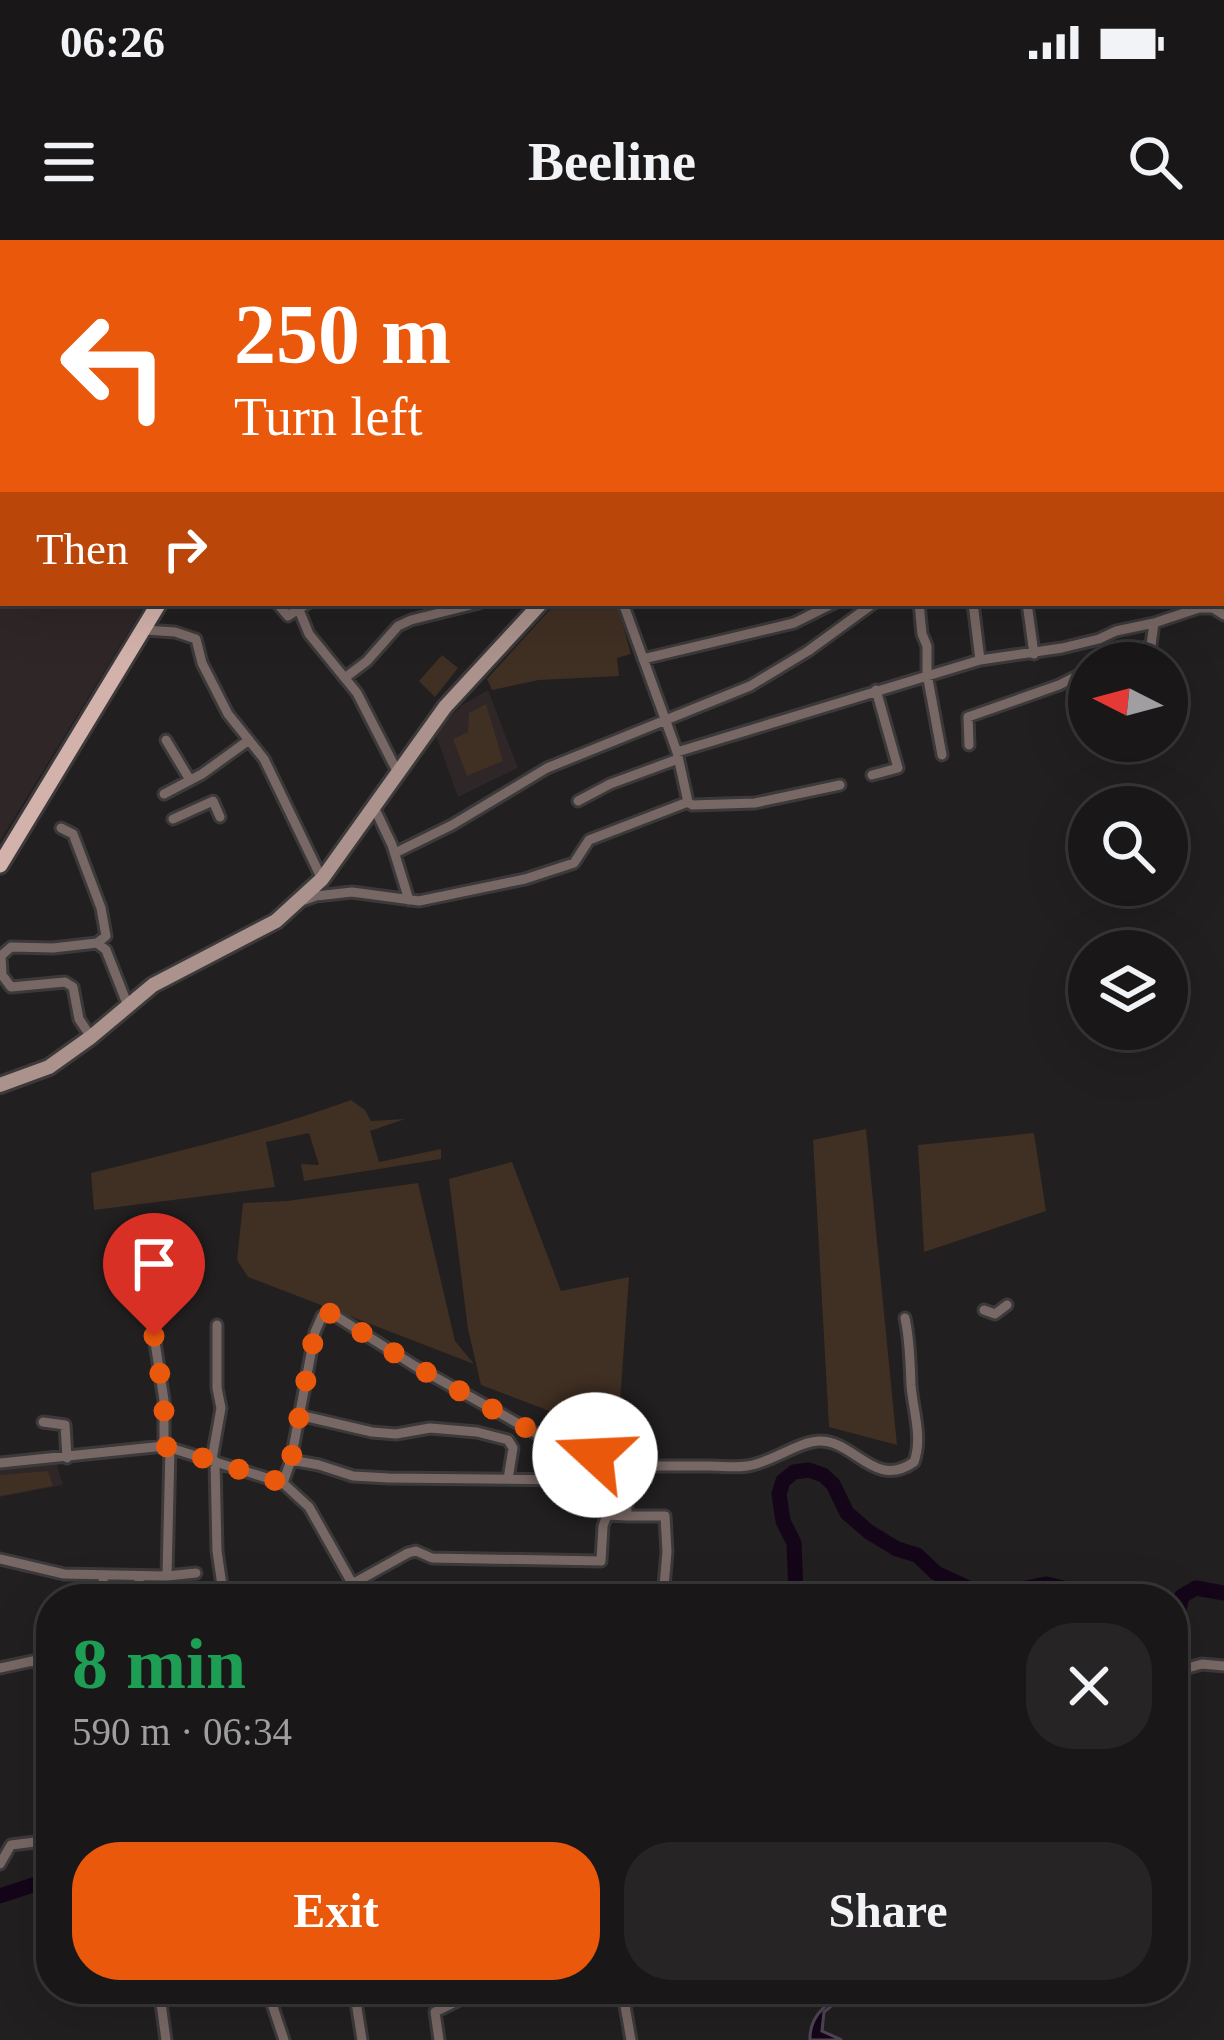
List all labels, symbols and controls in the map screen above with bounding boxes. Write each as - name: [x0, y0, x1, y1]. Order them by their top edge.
- text: 06:26: [60, 17, 165, 67]
- icon: menu: [36, 129, 102, 195]
- icon: search: [1122, 129, 1188, 195]
- text: Beeline: [528, 132, 696, 192]
- icon: left: [36, 288, 192, 444]
- text: 250 m: [234, 288, 451, 381]
- text: Turn left: [234, 387, 423, 447]
- icon: right: [152, 516, 218, 582]
- text: Then: [36, 524, 128, 574]
- north arrow: [1068, 642, 1188, 762]
- map controls: [1068, 642, 1188, 1050]
- button: search: [1068, 786, 1188, 906]
- button: layers: [1068, 930, 1188, 1050]
- pin: [103, 1213, 205, 1336]
- icon: arrive: [121, 1231, 187, 1297]
- position arrow: [532, 1392, 658, 1518]
- button: close: [1026, 1623, 1152, 1749]
- text: 8 min: [72, 1624, 246, 1704]
- text: 590 m · 06:34: [72, 1710, 292, 1753]
- button: Exit: [72, 1842, 600, 1980]
- button: Share: [624, 1842, 1152, 1980]

